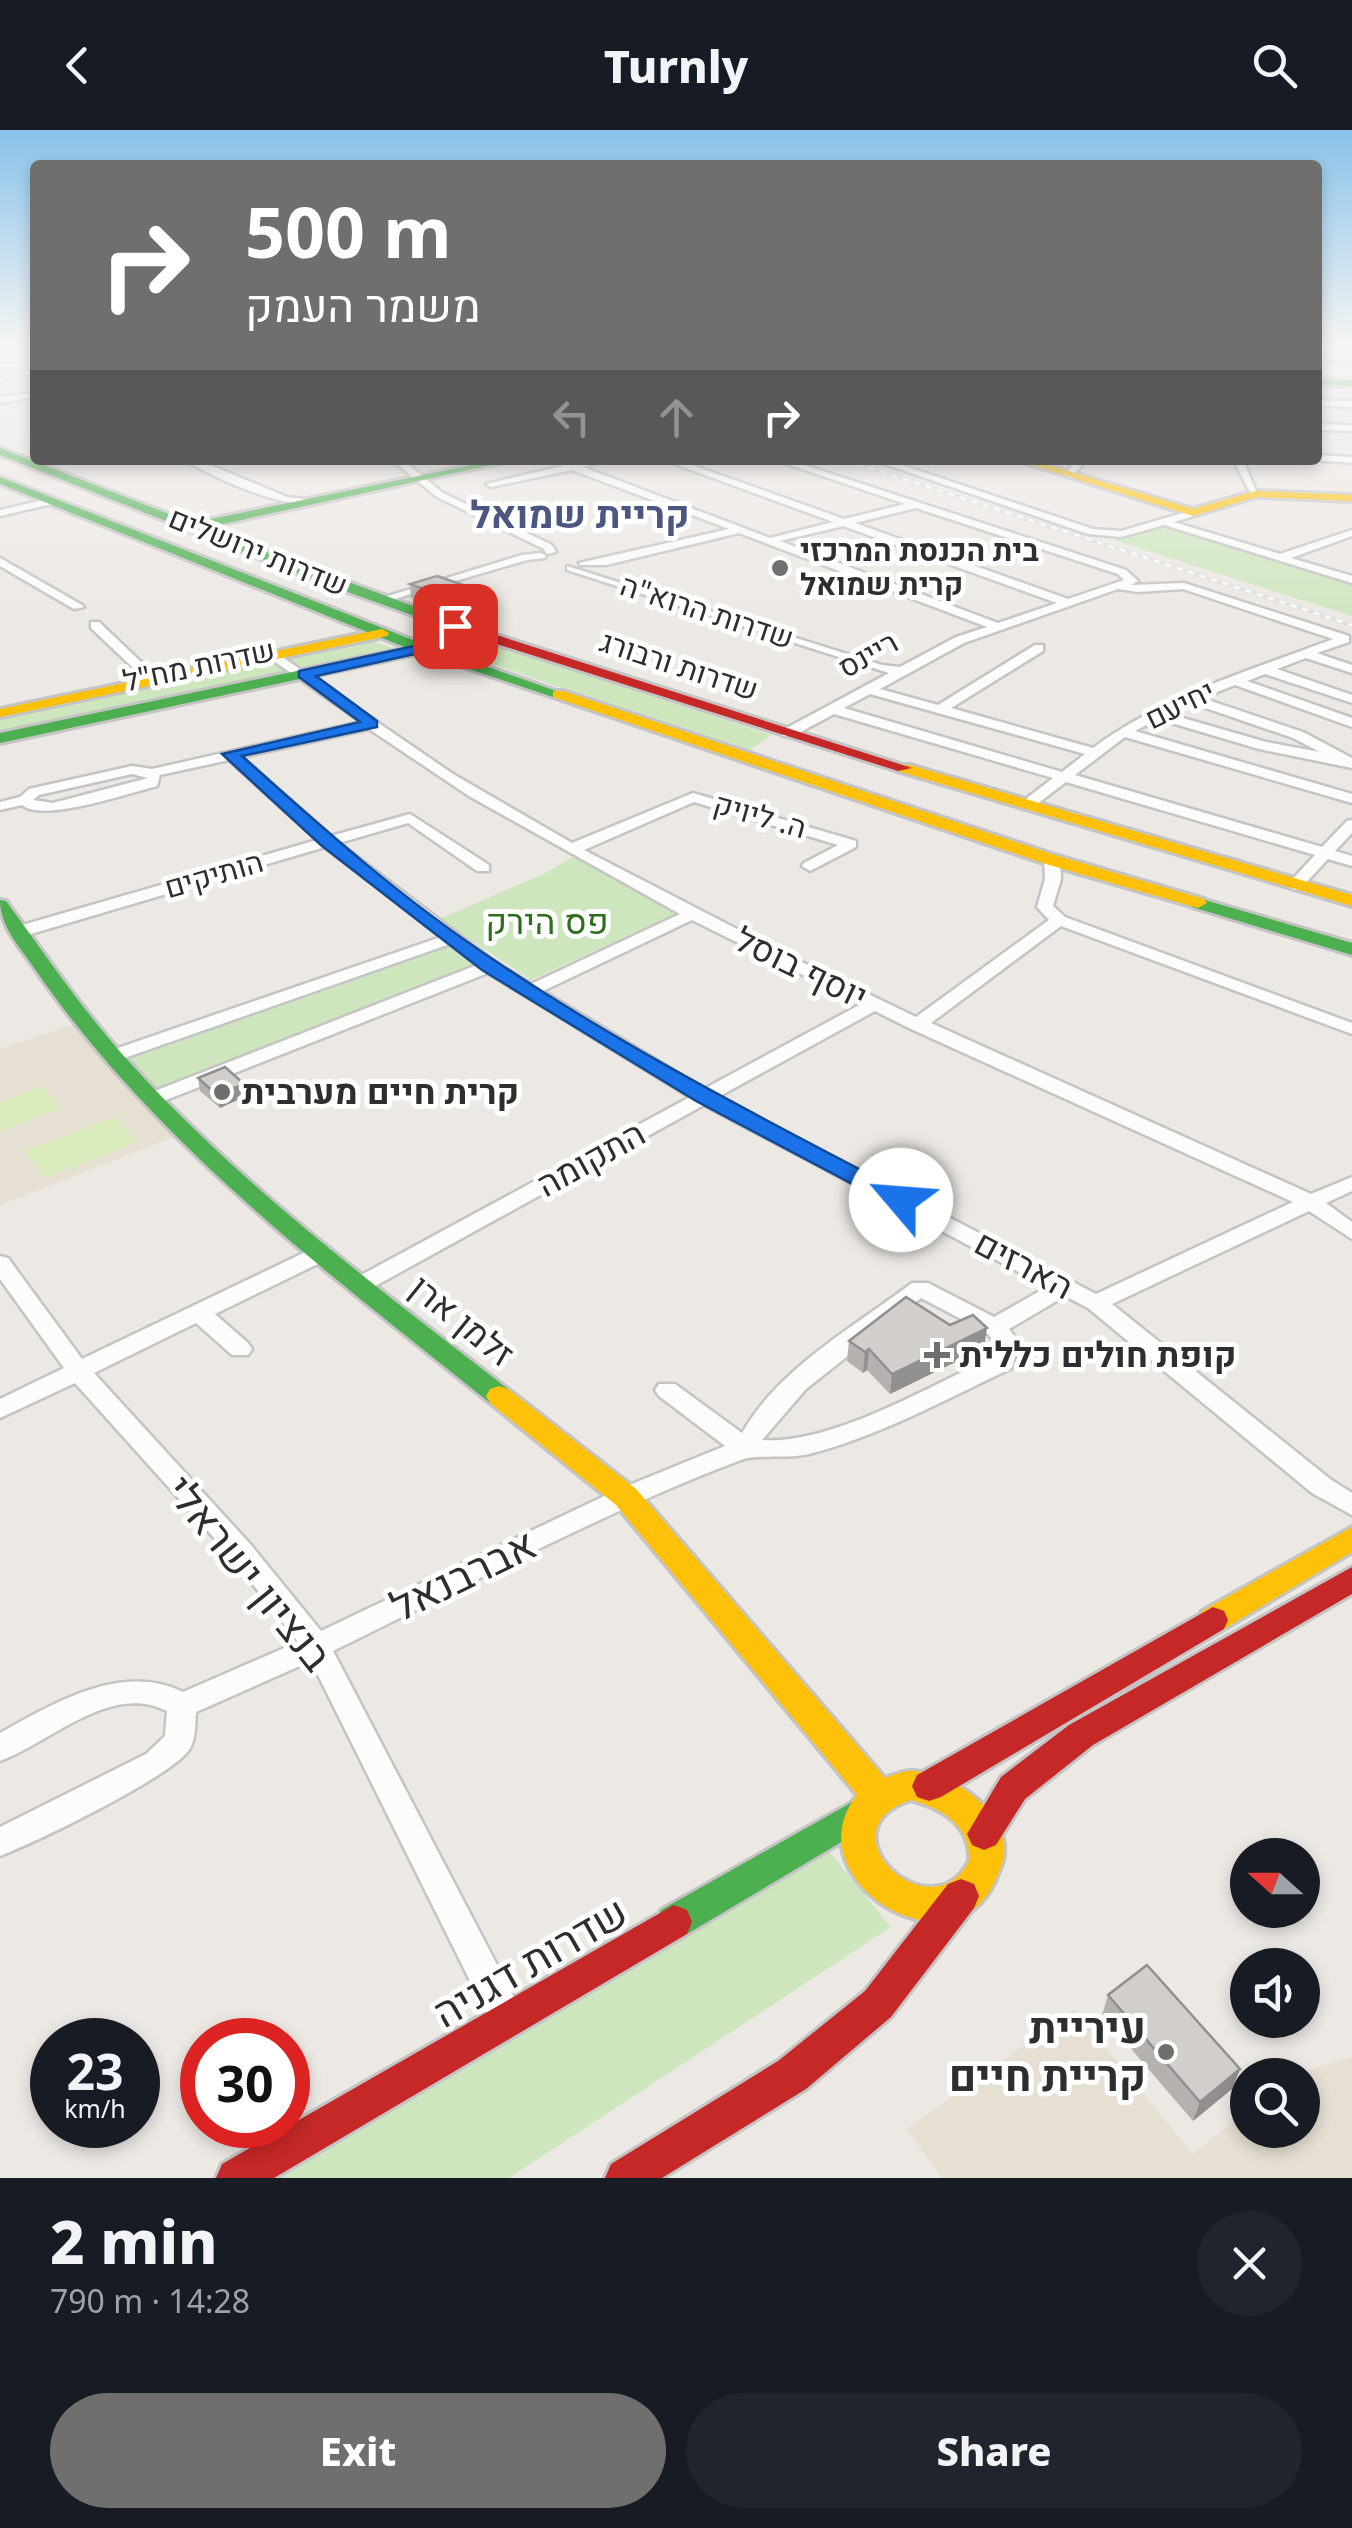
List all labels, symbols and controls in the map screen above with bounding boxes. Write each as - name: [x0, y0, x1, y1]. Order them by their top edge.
- text: Turnly: [604, 35, 748, 96]
- icon: back: [50, 38, 105, 93]
- icon: search: [1247, 38, 1302, 93]
- text: 500 m: [245, 183, 452, 279]
- icon: right: [80, 200, 210, 330]
- text: משמר העמק: [245, 274, 481, 335]
- icon: left: [544, 390, 599, 445]
- icon: ahead: [649, 390, 704, 445]
- icon: right: [754, 390, 809, 445]
- district label: קריית שמואל: [470, 487, 690, 539]
- street label: שדרות ירושלים: [163, 496, 354, 605]
- place label: בית הכנסת המרכזי קרית שמואל: [800, 529, 1039, 604]
- marker: בית הכנסת המרכזי קרית שמואל: [769, 557, 791, 579]
- street label: שדרות הרוא"ה: [616, 563, 799, 658]
- pin: [413, 584, 498, 669]
- icon: arrive: [428, 599, 483, 654]
- street label: שדרות ורבורג: [595, 620, 764, 709]
- street label: ריינס: [830, 621, 905, 687]
- street label: שדרות מח"ל: [119, 628, 278, 701]
- street label: יחיעם: [1138, 669, 1221, 738]
- street label: ה. ליויק: [709, 782, 811, 847]
- street label: הותיקים: [159, 840, 268, 907]
- park label: פס הירק: [485, 897, 609, 944]
- street label: יוסף בוסל: [727, 914, 876, 1019]
- place label: קרית חיים מערבית: [242, 1067, 519, 1114]
- marker: קרית חיים מערבית: [211, 1081, 233, 1103]
- street label: התקומה: [528, 1109, 653, 1207]
- position arrow: [849, 1148, 953, 1252]
- street label: הארזים: [967, 1218, 1082, 1309]
- street label: זלמן ארן: [401, 1263, 525, 1376]
- place label: קופת חולים כללית: [960, 1330, 1236, 1377]
- marker: קופת חולים כללית: [924, 1342, 950, 1368]
- street label: בנציון ישראלי: [154, 1462, 347, 1682]
- street label: אברבנאל: [380, 1514, 545, 1633]
- north arrow: [1230, 1838, 1320, 1928]
- map controls: [1230, 1838, 1320, 2148]
- street label: שדרות דגניה: [421, 1882, 637, 2039]
- button: sound: [1230, 1948, 1320, 2038]
- place label: עיריית קריית חיים: [949, 1998, 1146, 2103]
- speed limit sign: 30: [180, 2018, 310, 2148]
- text: 23: [66, 2037, 124, 2105]
- marker: עיריית קריית חיים: [1155, 2041, 1177, 2063]
- button: search: [1230, 2058, 1320, 2148]
- text: km/h: [64, 2091, 126, 2125]
- text: 2 min: [50, 2200, 218, 2282]
- button: close: [1197, 2211, 1302, 2316]
- text: 790 m · 14:28: [50, 2279, 250, 2322]
- button: Exit: [50, 2393, 666, 2508]
- button: Share: [686, 2393, 1302, 2508]

